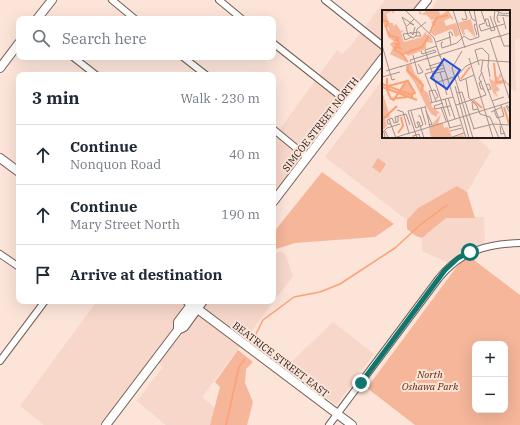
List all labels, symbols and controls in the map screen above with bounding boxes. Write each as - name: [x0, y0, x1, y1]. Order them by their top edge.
- inset map: [382, 10, 510, 138]
- search box: [16, 16, 276, 60]
- icon: search: [30, 27, 52, 49]
- text: Search here: [62, 29, 147, 48]
- street label: SIMCOE STREET NORTH: [279, 74, 362, 174]
- text: 3 min: [32, 87, 80, 109]
- text: Walk · 230 m: [181, 90, 260, 107]
- text: Continue: [70, 137, 137, 156]
- icon: ahead: [32, 144, 54, 166]
- text: 40 m: [229, 146, 260, 163]
- text: Nonquon Road: [70, 156, 161, 173]
- text: Continue: [70, 197, 137, 216]
- icon: ahead: [32, 204, 54, 226]
- text: 190 m: [221, 206, 260, 223]
- text: Mary Street North: [70, 216, 180, 233]
- route start: [461, 243, 479, 261]
- icon: arrive: [32, 264, 54, 286]
- text: Arrive at destination: [70, 265, 222, 284]
- street label: BEATRICE STREET EAST: [230, 319, 332, 400]
- map controls: [472, 341, 508, 413]
- button: +: [472, 341, 508, 377]
- park label: North Oshawa Park: [402, 368, 459, 393]
- route end: [352, 374, 370, 392]
- button: −: [472, 377, 508, 413]

